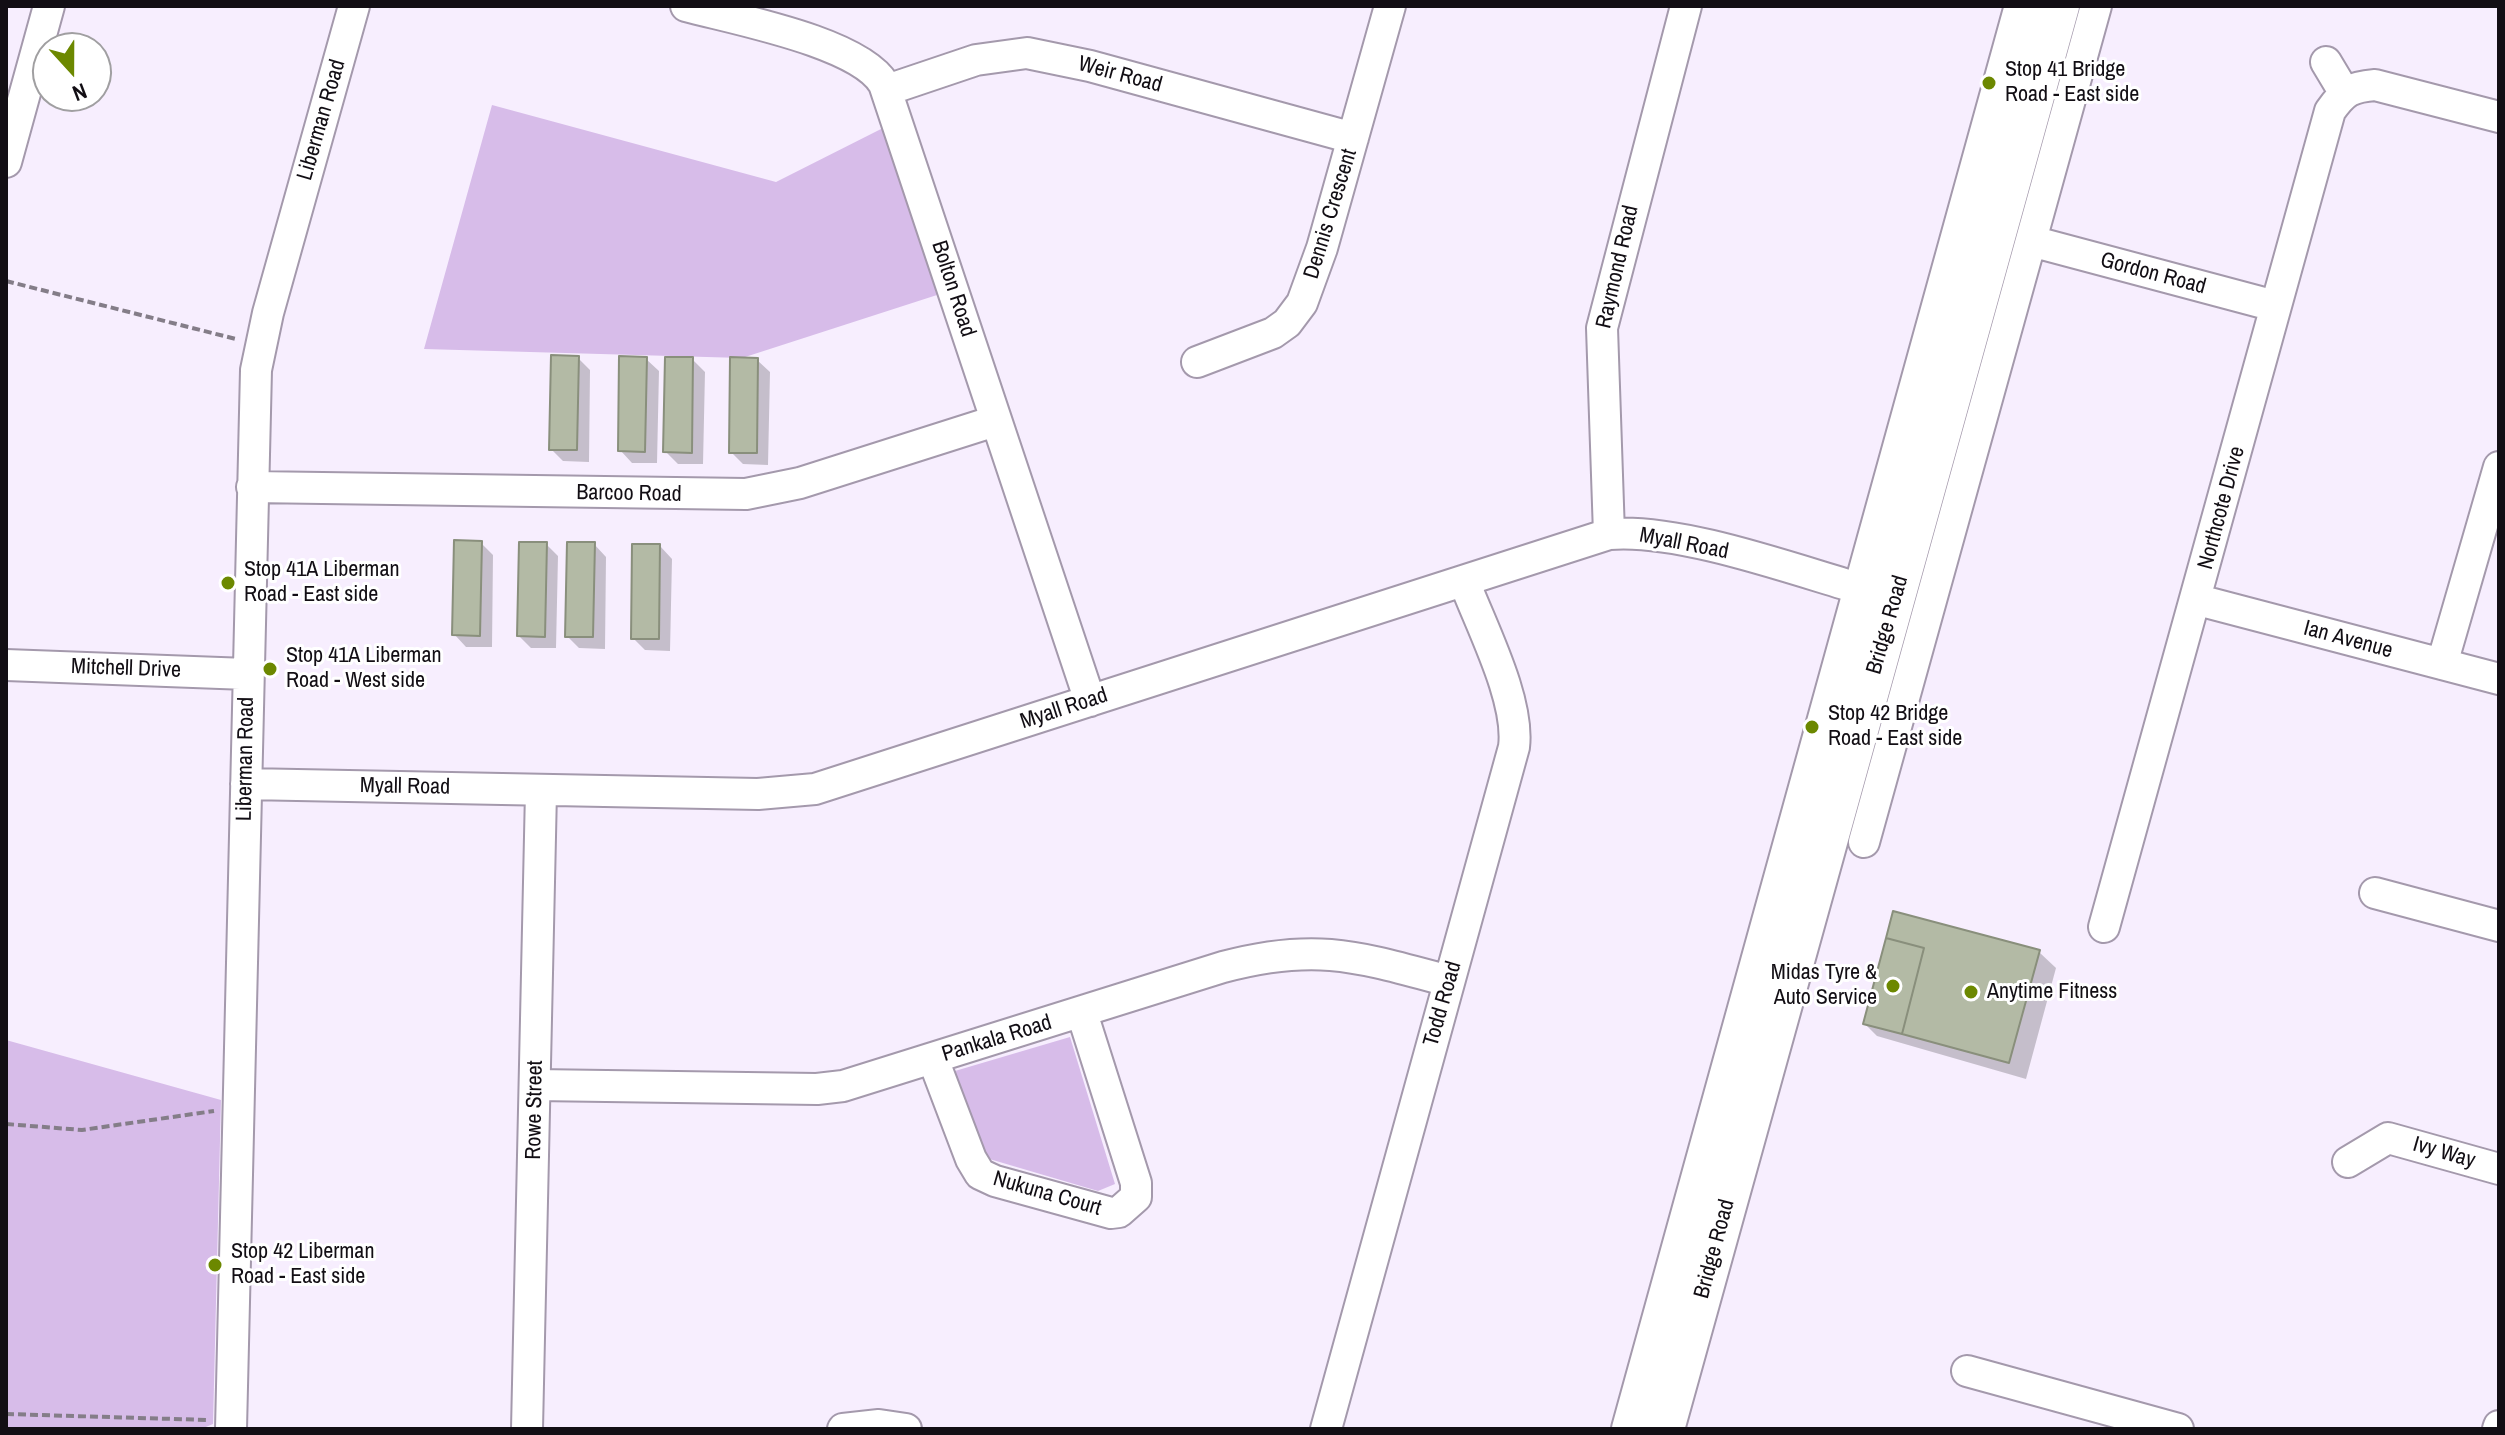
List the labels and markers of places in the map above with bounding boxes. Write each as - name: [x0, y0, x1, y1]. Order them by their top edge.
- place label: Stop 41 Bridge Road - East side: [2005, 57, 2139, 108]
- marker: Stop 41 Bridge Road - East side: [1980, 74, 1998, 92]
- place label: Stop 41A Liberman Road - East side: [244, 557, 399, 608]
- marker: Stop 41A Liberman Road - East side: [219, 574, 237, 592]
- place label: Stop 41A Liberman Road - West side: [286, 643, 441, 694]
- marker: Stop 41A Liberman Road - West side: [261, 660, 279, 678]
- place label: Stop 42 Bridge Road - East side: [1828, 701, 1962, 752]
- marker: Stop 42 Bridge Road - East side: [1803, 718, 1821, 736]
- place label: Midas Tyre & Auto Service: [1771, 960, 1877, 1012]
- marker: Midas Tyre & Auto Service: [1884, 977, 1902, 995]
- place label: Anytime Fitness: [1987, 979, 2117, 1005]
- marker: Anytime Fitness: [1962, 983, 1980, 1001]
- place label: Stop 42 Liberman Road - East side: [231, 1239, 374, 1290]
- marker: Stop 42 Liberman Road - East side: [206, 1256, 224, 1274]

